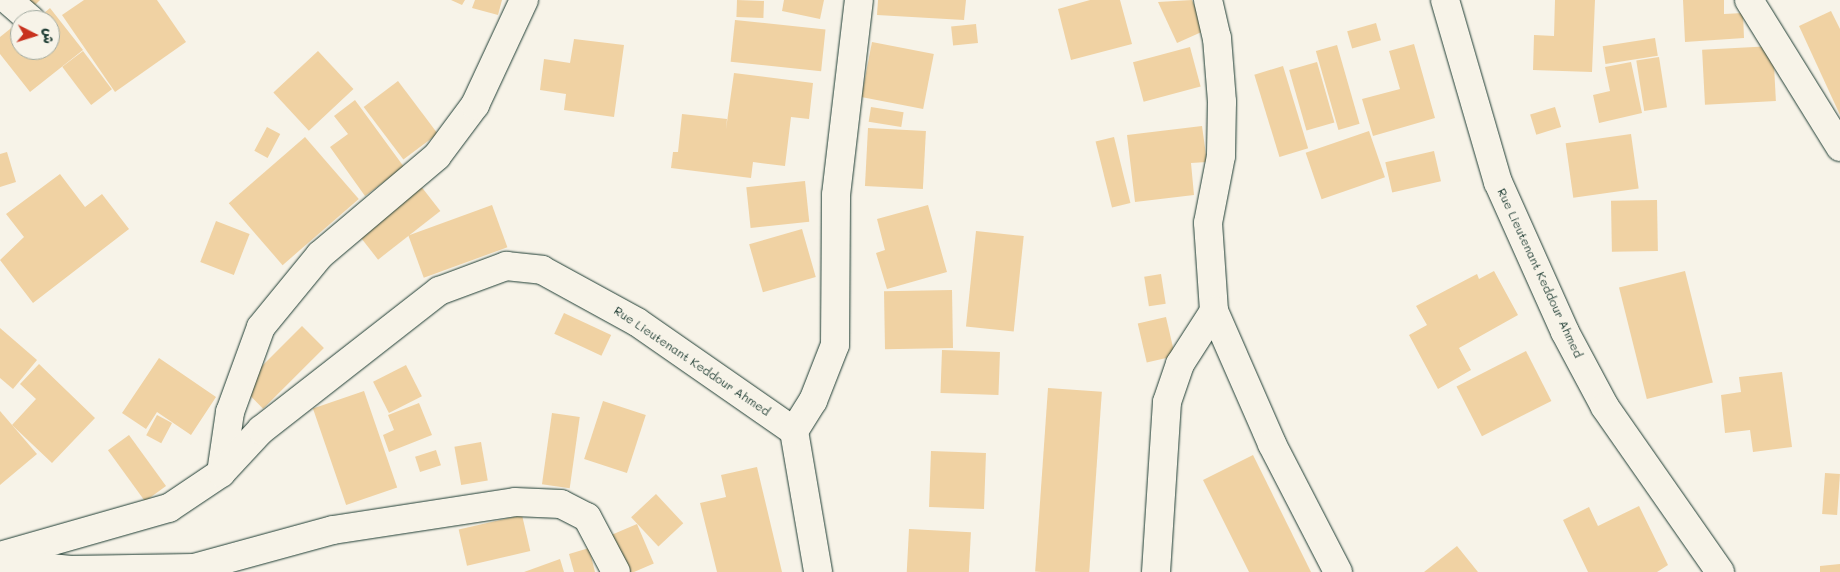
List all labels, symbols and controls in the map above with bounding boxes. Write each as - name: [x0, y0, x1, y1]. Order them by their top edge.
- north arrow: [10, 10, 60, 60]
- text: ش: [39, 28, 60, 45]
- street label: Rue Lieutenant Keddour Ahmed: [1494, 186, 1586, 360]
- street label: Rue Lieutenant Keddour Ahmed: [611, 303, 773, 419]

